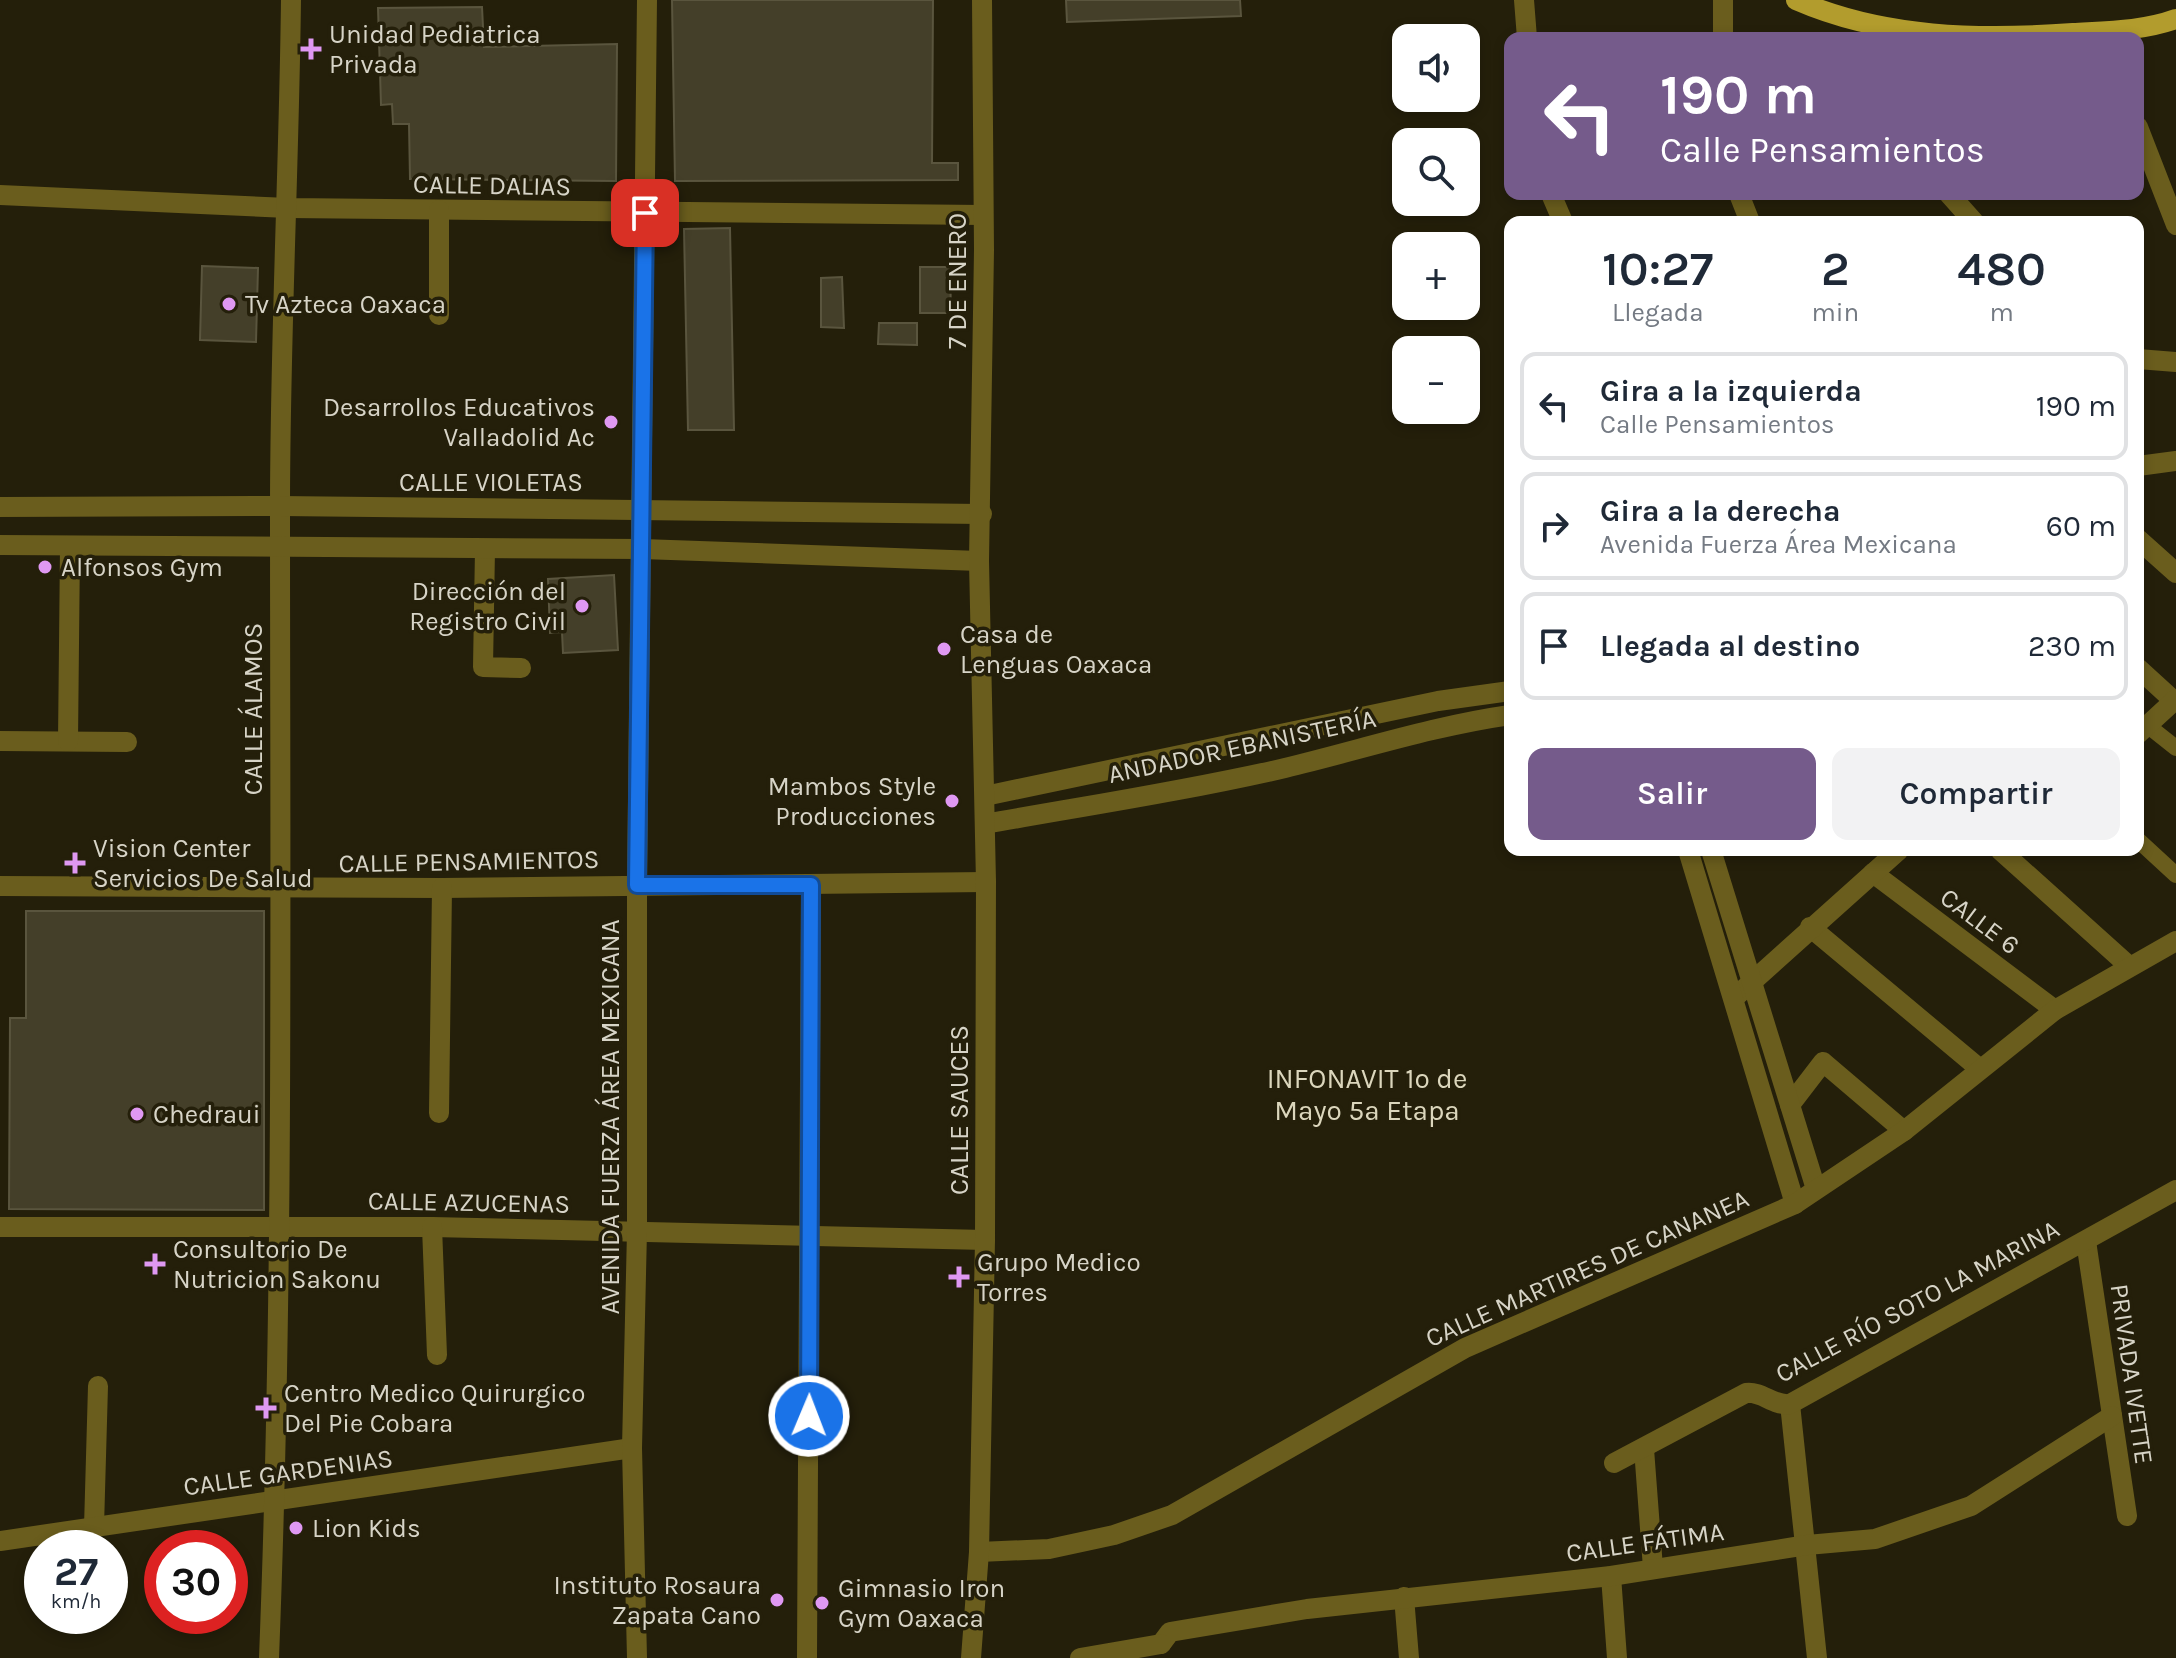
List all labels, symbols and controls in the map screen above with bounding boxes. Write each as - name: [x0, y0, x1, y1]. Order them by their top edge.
- place label: Unidad Pediatrica Privada: [329, 19, 541, 80]
- map controls: [1392, 24, 1480, 424]
- button: sound: [1392, 24, 1480, 112]
- marker: Unidad Pediatrica Privada: [300, 38, 322, 60]
- text: 190 m: [1660, 62, 1817, 127]
- icon: left: [1528, 64, 1632, 168]
- button: search: [1392, 128, 1480, 216]
- text: Calle Pensamientos: [1660, 129, 1985, 171]
- street label: CALLE DALIAS: [413, 169, 571, 202]
- pin: [611, 179, 679, 247]
- icon: arrive: [623, 191, 667, 235]
- street label: 7 DE ENERO: [942, 213, 973, 349]
- button: +: [1392, 232, 1480, 320]
- text: 10:27: [1602, 241, 1713, 297]
- text: 2: [1821, 241, 1850, 297]
- text: 480: [1957, 241, 2046, 297]
- place label: Tv Azteca Oaxaca: [245, 289, 446, 320]
- marker: Tv Azteca Oaxaca: [220, 295, 238, 313]
- text: Llegada: [1612, 297, 1703, 328]
- text: min: [1811, 297, 1859, 328]
- text: m: [1989, 297, 2014, 328]
- button: −: [1392, 336, 1480, 424]
- text: Gira a la izquierda: [1600, 373, 1862, 409]
- icon: left: [1532, 384, 1576, 428]
- text: 190 m: [2036, 388, 2116, 424]
- place label: Desarrollos Educativos Valladolid Ac: [323, 392, 595, 453]
- text: Calle Pensamientos: [1600, 409, 1835, 440]
- marker: Desarrollos Educativos Valladolid Ac: [602, 413, 620, 431]
- street label: CALLE VIOLETAS: [399, 467, 583, 498]
- text: Gira a la derecha: [1600, 493, 1841, 529]
- icon: right: [1532, 504, 1576, 548]
- text: 60 m: [2046, 508, 2116, 544]
- text: Avenida Fuerza Área Mexicana: [1600, 529, 1957, 560]
- place label: Alfonsos Gym: [61, 552, 223, 583]
- marker: Alfonsos Gym: [36, 558, 54, 576]
- place label: Dirección del Registro Civil: [409, 576, 566, 637]
- marker: Dirección del Registro Civil: [573, 597, 591, 615]
- place label: Casa de Lenguas Oaxaca: [960, 619, 1152, 680]
- street label: CALLE ÁLAMOS: [237, 623, 269, 795]
- icon: arrive: [1532, 624, 1576, 668]
- text: Llegada al destino: [1600, 628, 1860, 664]
- text: 230 m: [2028, 628, 2116, 664]
- marker: Casa de Lenguas Oaxaca: [935, 640, 953, 658]
- street label: ANDADOR EBANISTERÍA: [1105, 702, 1379, 790]
- button: Salir: [1528, 748, 1816, 840]
- button: Compartir: [1832, 748, 2120, 840]
- place label: Mambos Style Producciones: [768, 771, 936, 832]
- marker: Mambos Style Producciones: [943, 792, 961, 810]
- place label: Vision Center Servicios De Salud: [93, 833, 313, 894]
- street label: CALLE PENSAMIENTOS: [338, 844, 600, 879]
- marker: Vision Center Servicios De Salud: [64, 852, 86, 874]
- street label: CALLE 6: [1934, 882, 2025, 961]
- street label: AVENIDA FUERZA ÁREA MEXICANA: [594, 919, 626, 1315]
- street label: CALLE SAUCES: [944, 1025, 975, 1195]
- district label: INFONAVIT 1º de Mayo 5ª Etapa: [1267, 1062, 1467, 1127]
- place label: Chedraui: [153, 1099, 261, 1130]
- marker: Chedraui: [128, 1105, 146, 1123]
- street label: CALLE MARTIRES DE CANANEA: [1421, 1183, 1754, 1354]
- street label: CALLE AZUCENAS: [368, 1185, 570, 1220]
- street label: CALLE RÍO SOTO LA MARINA: [1770, 1212, 2064, 1389]
- place label: Consultorio De Nutricion Sakonu: [173, 1234, 381, 1295]
- place label: Grupo Medico Torres: [977, 1247, 1141, 1308]
- marker: Consultorio De Nutricion Sakonu: [144, 1253, 166, 1275]
- marker: Grupo Medico Torres: [948, 1266, 970, 1288]
- street label: PRIVADA IVETTE: [2104, 1282, 2160, 1466]
- position arrow: [767, 1374, 851, 1458]
- place label: Centro Medico Quirurgico Del Pie Cobara: [284, 1378, 585, 1439]
- marker: Centro Medico Quirurgico Del Pie Cobara: [255, 1397, 277, 1419]
- street label: CALLE GARDENIAS: [181, 1442, 395, 1503]
- place label: Lion Kids: [312, 1513, 421, 1544]
- street label: CALLE FÁTIMA: [1564, 1515, 1726, 1569]
- marker: Lion Kids: [287, 1519, 305, 1537]
- speed limit sign: 30: [144, 1530, 248, 1634]
- text: 27: [54, 1548, 98, 1595]
- place label: Instituto Rosaura Zapata Cano: [554, 1570, 761, 1631]
- place label: Gimnasio Iron Gym Oaxaca: [838, 1573, 1005, 1634]
- text: km/h: [51, 1590, 101, 1613]
- marker: Instituto Rosaura Zapata Cano: [768, 1591, 786, 1609]
- marker: Gimnasio Iron Gym Oaxaca: [813, 1594, 831, 1612]

